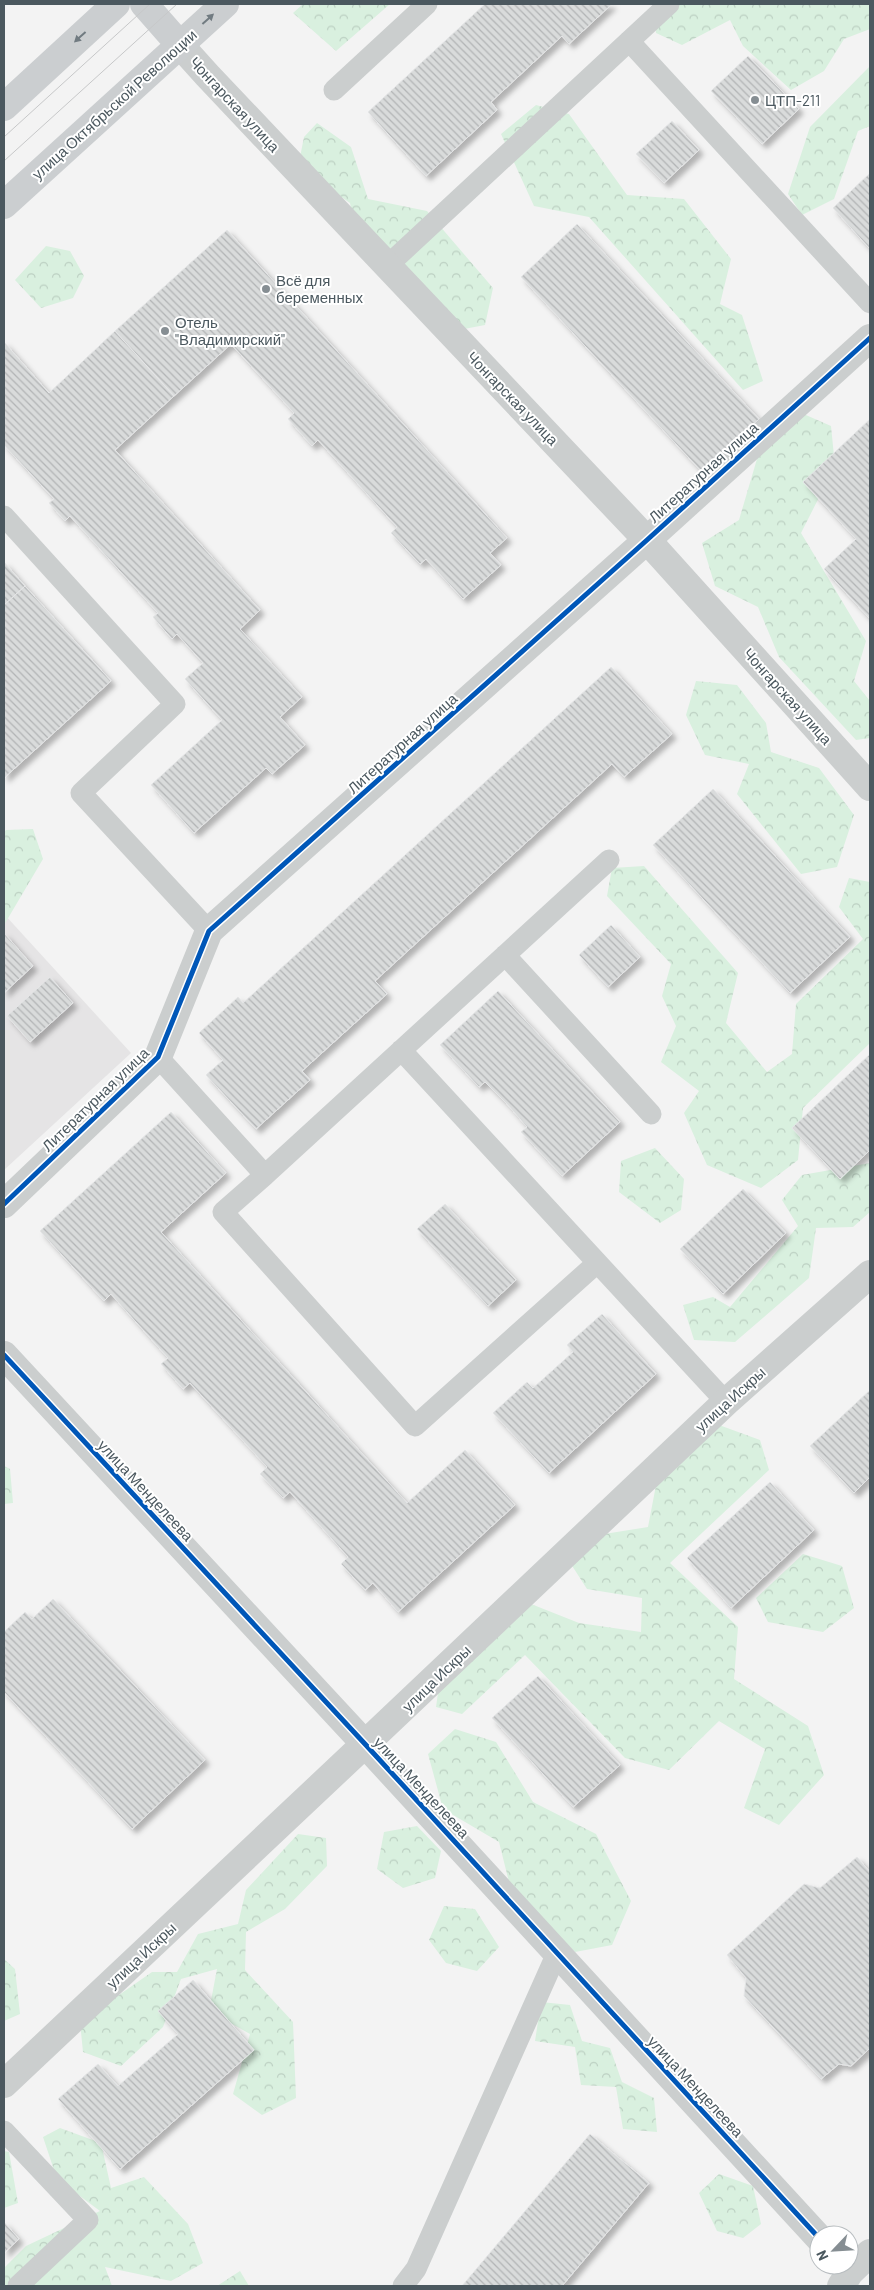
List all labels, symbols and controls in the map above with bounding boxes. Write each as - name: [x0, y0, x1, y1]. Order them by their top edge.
- one-way arrow: [202, 13, 214, 25]
- street label: улица Октябрьской Революции: [28, 25, 200, 183]
- one-way arrow: [75, 31, 87, 43]
- street label: Чонгарская улица: [186, 53, 284, 156]
- place label: ЦТП-211: [765, 91, 820, 109]
- marker: ЦТП-211: [749, 94, 761, 106]
- place label: Всё для беременных: [276, 271, 363, 306]
- marker: Всё для беременных: [260, 283, 272, 295]
- place label: Отель "Владимирский": [175, 313, 285, 348]
- marker: Отель "Владимирский": [159, 325, 171, 337]
- street label: Чонгарская улица: [464, 347, 563, 449]
- street label: Литературная улица: [644, 418, 762, 526]
- street label: Чонгарская улица: [740, 644, 836, 748]
- street label: Литературная улица: [343, 689, 461, 797]
- street label: Литературная улица: [38, 1043, 153, 1155]
- street label: улица Искры: [691, 1363, 769, 1435]
- street label: улица Менделеева: [95, 1436, 198, 1545]
- street label: улица Искры: [398, 1641, 474, 1715]
- street label: улица Менделеева: [371, 1733, 474, 1842]
- street label: улица Искры: [103, 1918, 179, 1992]
- street label: улица Менделеева: [645, 2032, 748, 2141]
- north arrow: [809, 2225, 859, 2275]
- text: N: [812, 2248, 831, 2264]

